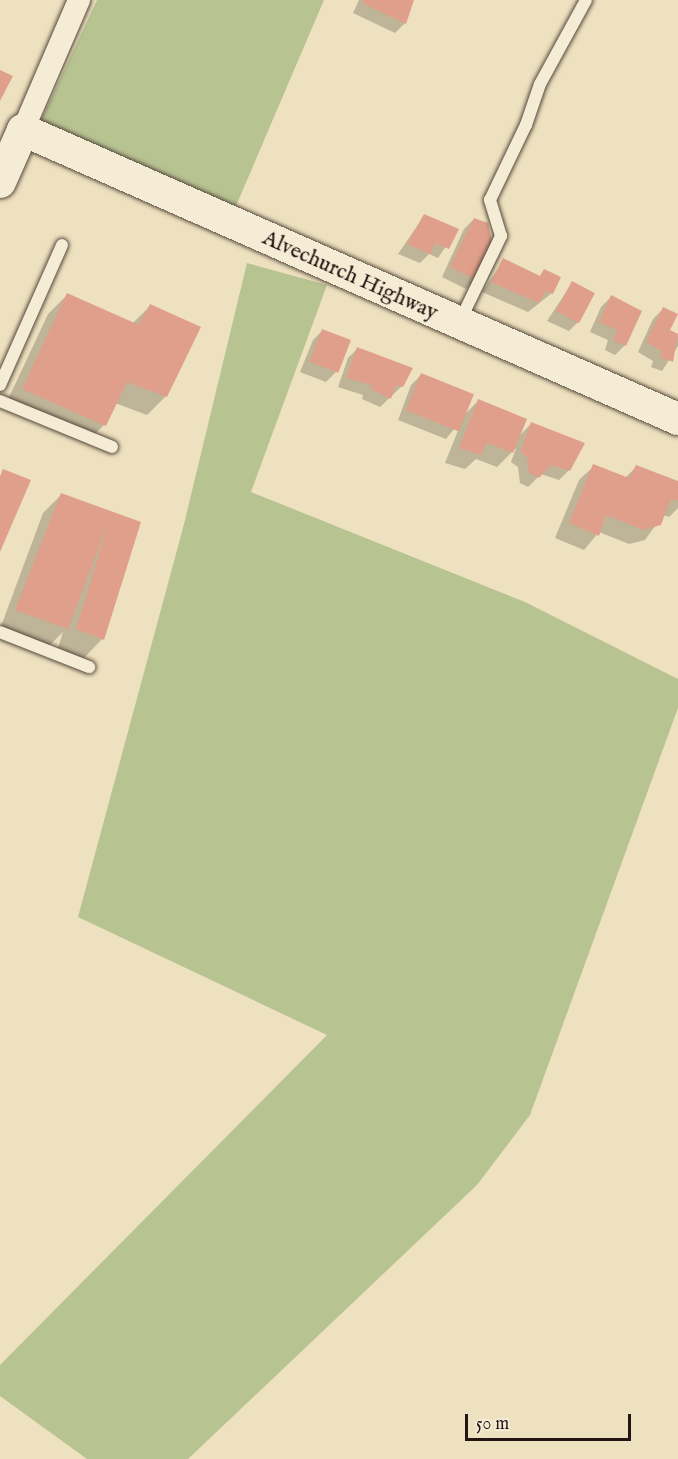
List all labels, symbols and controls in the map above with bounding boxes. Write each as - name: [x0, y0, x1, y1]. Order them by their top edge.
- street label: Alvechurch Highway: [258, 225, 442, 327]
- scale bar: [468, 1402, 634, 1440]
- text: 50 m: [476, 1413, 509, 1436]

